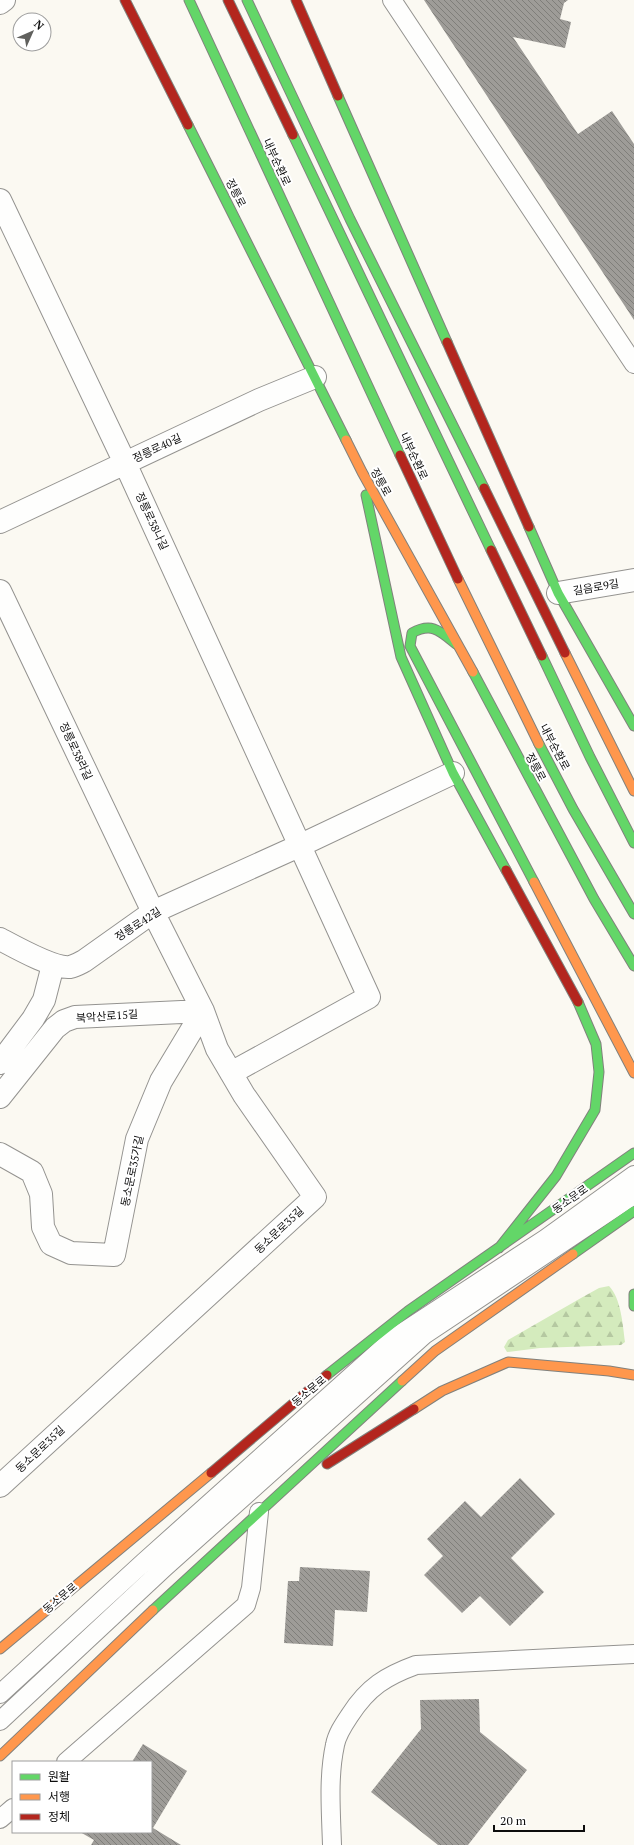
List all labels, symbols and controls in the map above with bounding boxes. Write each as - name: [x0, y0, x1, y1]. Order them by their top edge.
- north arrow: [12, 12, 52, 52]
- text: N: [31, 17, 47, 33]
- street label: 내부순환로: [260, 136, 294, 188]
- street label: 정릉로: [223, 176, 249, 210]
- street label: 내부순환로: [397, 430, 431, 482]
- street label: 정릉로40길: [130, 431, 184, 465]
- street label: 정릉로: [368, 465, 394, 499]
- street label: 정릉로38나길: [132, 490, 172, 552]
- street label: 길음로9길: [572, 576, 620, 598]
- street label: 정릉로38라길: [56, 720, 96, 782]
- street label: 내부순환로: [537, 721, 573, 773]
- street label: 정릉로: [523, 750, 549, 784]
- street label: 정릉로42길: [112, 904, 164, 944]
- street label: 북악산로15길: [75, 1007, 139, 1025]
- street label: 동소문로35가길: [118, 1134, 146, 1208]
- street label: 동소문로: [549, 1182, 591, 1216]
- street label: 동소문로35길: [251, 1204, 307, 1256]
- street label: 동소문로: [289, 1373, 329, 1409]
- street label: 동소문로35길: [12, 1423, 68, 1475]
- street label: 동소문로: [40, 1580, 80, 1616]
- legend: [12, 1761, 152, 1833]
- text: 원활: [48, 1769, 70, 1784]
- text: 서행: [48, 1789, 70, 1804]
- scale bar: [494, 1807, 584, 1833]
- text: 정체: [48, 1809, 70, 1824]
- text: 20 m: [500, 1813, 527, 1828]

